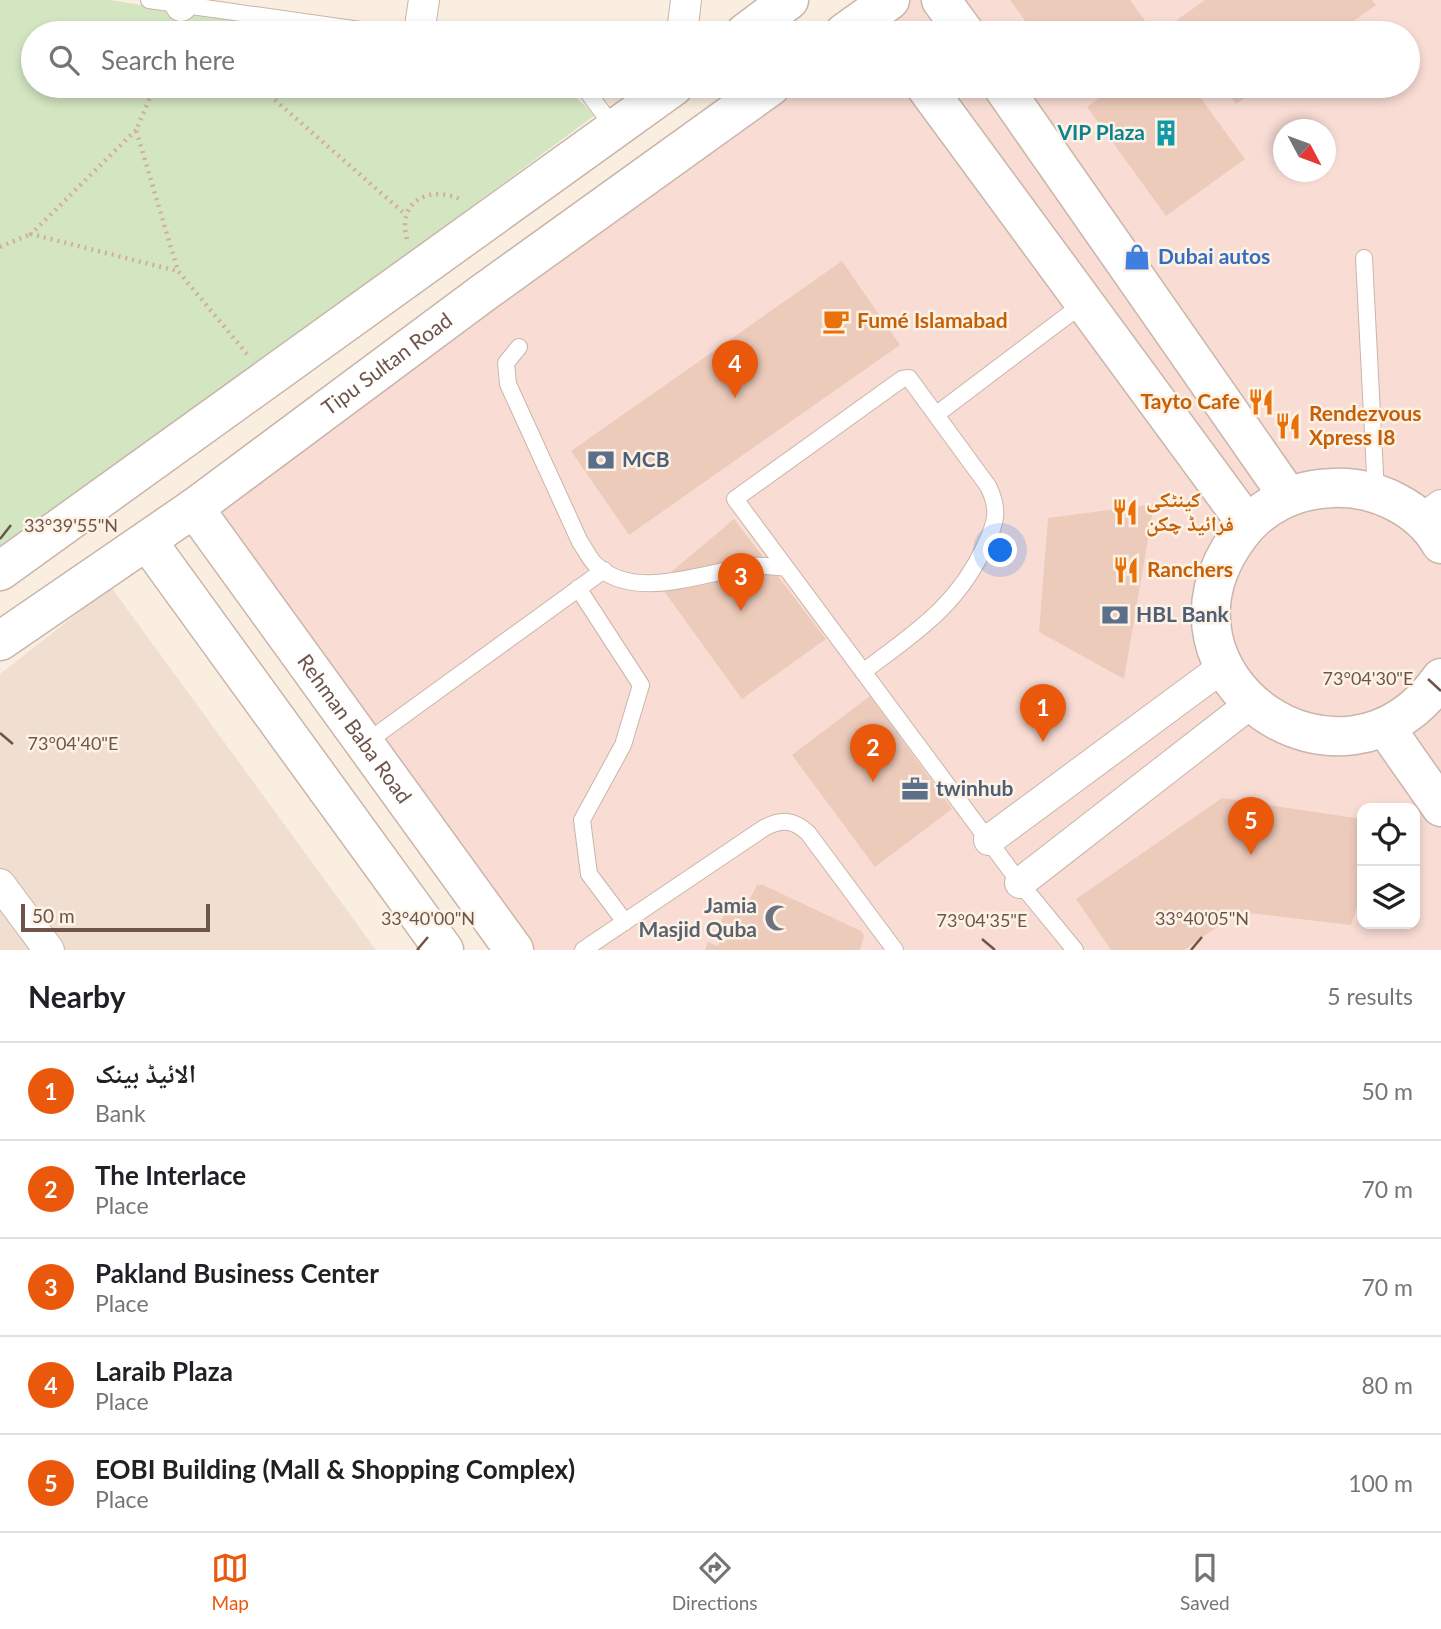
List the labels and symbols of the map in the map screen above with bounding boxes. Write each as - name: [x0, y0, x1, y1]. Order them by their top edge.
- building icon: VIP Plaza: [1151, 118, 1181, 148]
- place label: VIP Plaza: [1057, 119, 1145, 144]
- north arrow: [1273, 119, 1336, 182]
- shop icon: Dubai autos: [1122, 242, 1152, 272]
- place label: Dubai autos: [1158, 243, 1270, 268]
- cafe icon: Fumé Islamabad: [821, 306, 851, 336]
- street label: Tipu Sultan Road: [316, 307, 456, 420]
- place label: Fumé Islamabad: [857, 307, 1008, 332]
- pin: 4: [712, 340, 758, 398]
- restaurant icon: Tayto Cafe: [1246, 387, 1276, 417]
- place label: Tayto Cafe: [1141, 388, 1240, 413]
- place label: Rendezvous Xpress I8: [1309, 400, 1422, 449]
- restaurant icon: Rendezvous Xpress I8: [1273, 411, 1303, 441]
- bank icon: MCB: [586, 445, 616, 475]
- place label: MCB: [622, 446, 670, 471]
- place label: کینٹکی فرائیڈ چکن: [1146, 486, 1234, 537]
- restaurant icon: کینٹکی فرائیڈ چکن: [1110, 497, 1140, 527]
- text: 33°39'55"N: [24, 514, 118, 536]
- your location: [983, 533, 1017, 567]
- pin: 3: [718, 553, 764, 611]
- restaurant icon: Ranchers: [1111, 555, 1141, 585]
- place label: Ranchers: [1147, 556, 1233, 581]
- bank icon: HBL Bank: [1100, 600, 1130, 630]
- place label: HBL Bank: [1136, 601, 1230, 626]
- street label: Rehman Baba Road: [293, 649, 418, 808]
- text: 73°04'30"E: [1323, 667, 1413, 689]
- pin: 1: [1020, 684, 1066, 742]
- pin: 2: [850, 724, 896, 782]
- text: 73°04'40"E: [28, 732, 118, 754]
- office icon: twinhub: [900, 774, 930, 804]
- place label: twinhub: [936, 775, 1014, 800]
- pin: 5: [1228, 797, 1274, 855]
- place label: Jamia Masjid Quba: [639, 892, 757, 941]
- scale bar: [21, 901, 210, 933]
- mosque icon: Jamia Masjid Quba: [763, 903, 793, 933]
- text: 33°40'00"N: [381, 907, 475, 929]
- text: 33°40'05"N: [1155, 907, 1249, 929]
- text: 73°04'35"E: [937, 909, 1027, 931]

